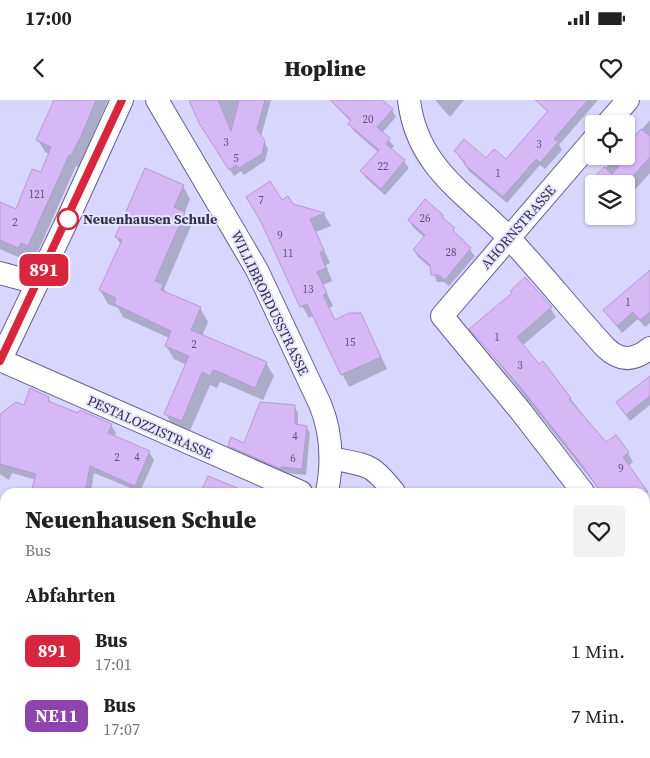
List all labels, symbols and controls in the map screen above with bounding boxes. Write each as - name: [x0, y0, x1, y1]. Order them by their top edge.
- text: 17:00: [25, 5, 72, 31]
- text: Hopline: [284, 53, 366, 83]
- icon: back: [25, 54, 53, 82]
- icon: heart: [597, 54, 625, 82]
- house number: 20: [363, 112, 374, 127]
- map controls: [585, 115, 635, 225]
- button: locate: [585, 115, 635, 165]
- house number: 3: [223, 135, 229, 150]
- house number: 3: [536, 137, 542, 152]
- house number: 5: [233, 151, 239, 166]
- house number: 22: [378, 159, 389, 174]
- house number: 1: [495, 166, 501, 181]
- button: layers: [585, 175, 635, 225]
- street label: AHORNSTRASSE: [476, 181, 560, 273]
- house number: 121: [29, 187, 45, 202]
- house number: 7: [258, 193, 264, 208]
- marker: Neuenhausen Schule: [57, 208, 79, 230]
- place label: Neuenhausen Schule: [83, 209, 217, 229]
- house number: 26: [420, 211, 431, 226]
- house number: 2: [12, 215, 18, 230]
- street label: WILLIBRORDUSSTRASSE: [226, 227, 314, 379]
- house number: 9: [277, 228, 283, 243]
- house number: 28: [446, 245, 457, 260]
- house number: 11: [283, 246, 294, 261]
- line badge: 891: [15, 254, 73, 286]
- text: 891: [29, 257, 59, 282]
- house number: 13: [303, 282, 314, 297]
- house number: 1: [625, 295, 631, 310]
- house number: 1: [494, 330, 500, 345]
- house number: 15: [345, 335, 356, 350]
- house number: 2: [191, 337, 197, 352]
- house number: 3: [517, 358, 523, 373]
- street label: PESTALOZZISTRASSE: [84, 390, 216, 464]
- house number: 4: [292, 429, 298, 444]
- house number: 2: [114, 450, 120, 465]
- house number: 4: [134, 450, 140, 465]
- house number: 6: [290, 451, 296, 466]
- house number: 9: [618, 461, 624, 476]
- text: Neuenhausen Schule: [25, 503, 256, 536]
- button: heart: [573, 505, 625, 557]
- text: Bus: [25, 539, 51, 561]
- text: Abfahrten: [25, 582, 115, 608]
- text: Bus: [95, 627, 127, 653]
- text: 891: [38, 638, 67, 663]
- text: 1 Min.: [571, 638, 625, 664]
- text: 17:01: [95, 653, 132, 675]
- text: Bus: [103, 692, 136, 718]
- text: NE11: [35, 703, 78, 728]
- text: 7 Min.: [571, 703, 625, 729]
- text: 17:07: [103, 718, 140, 740]

